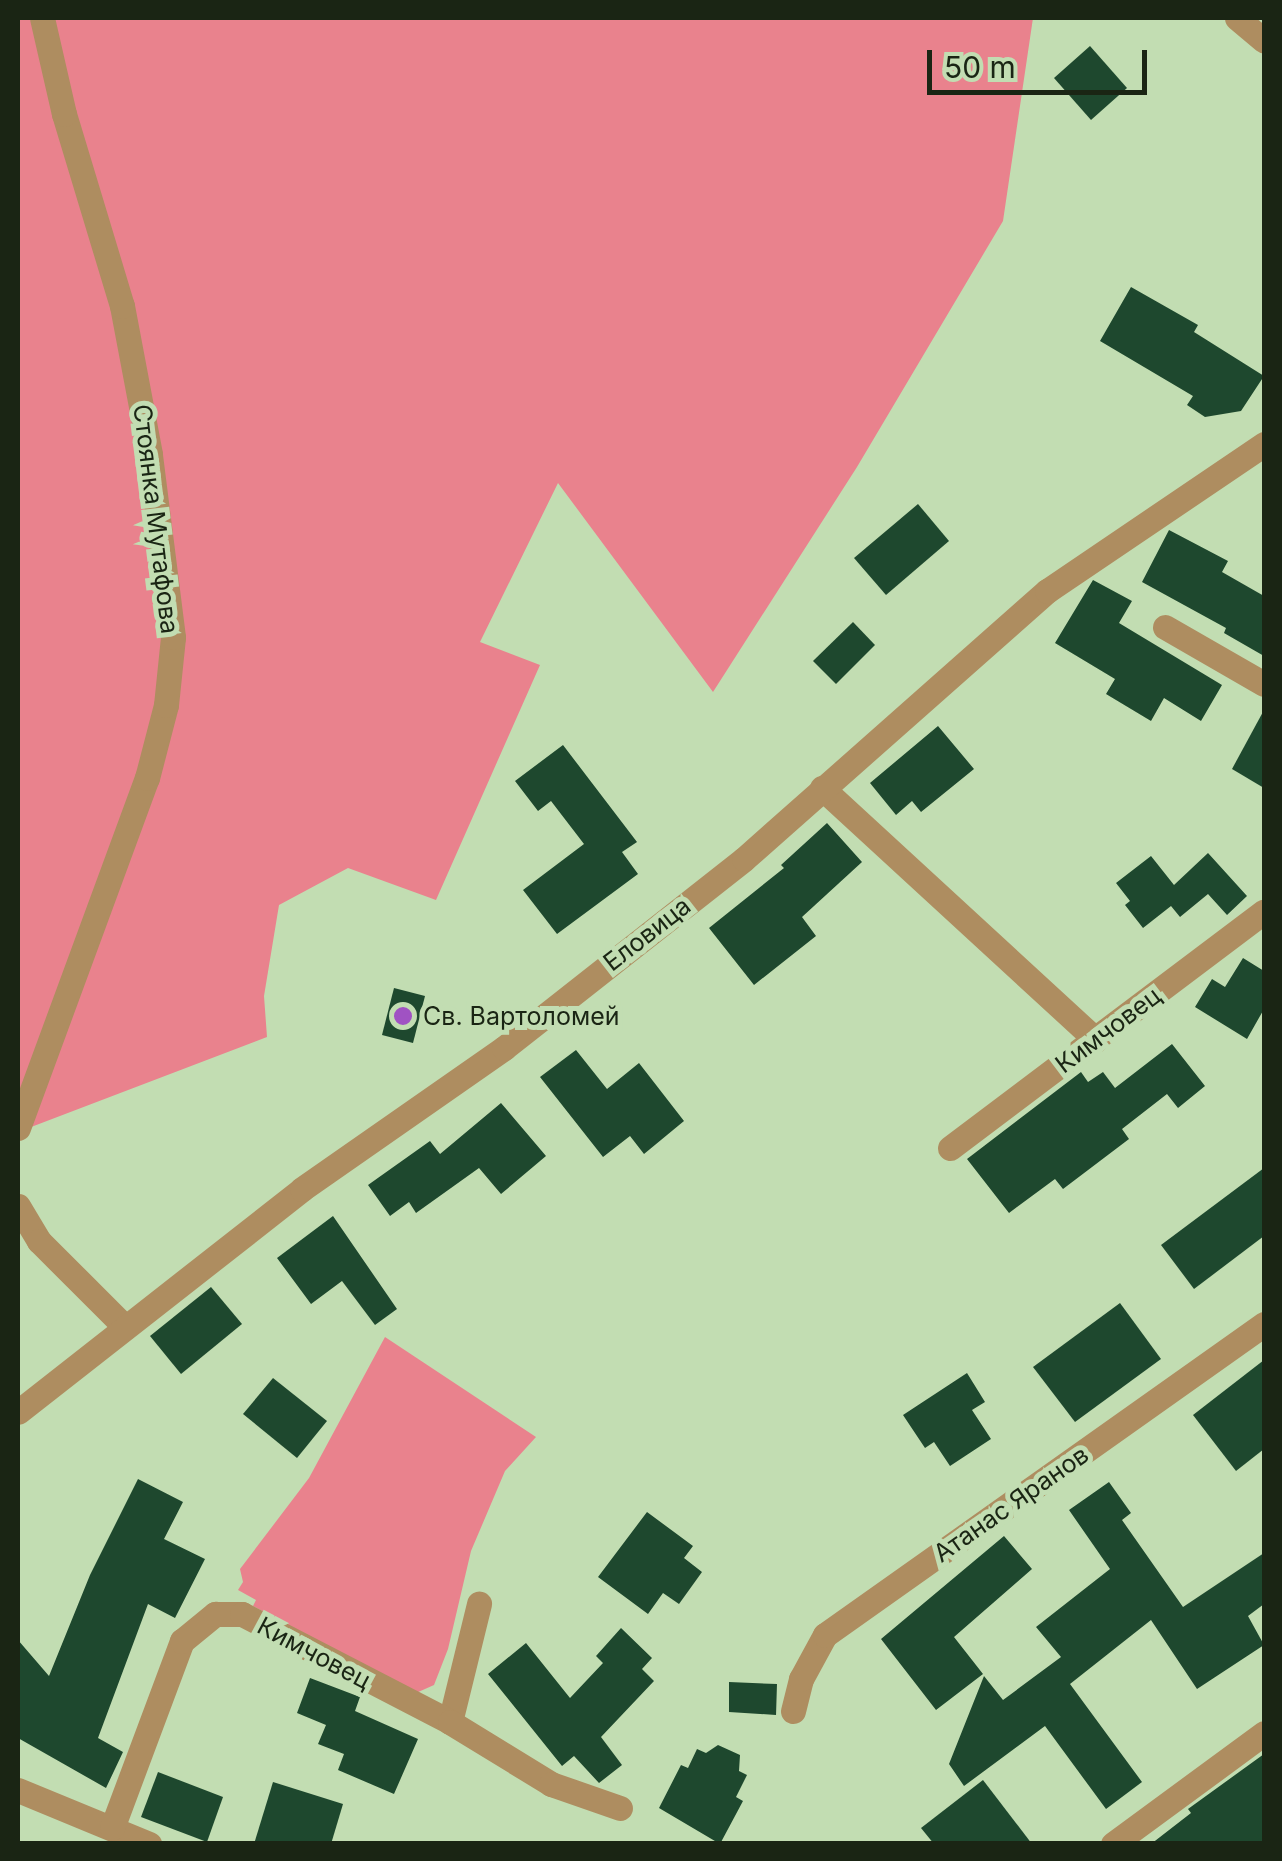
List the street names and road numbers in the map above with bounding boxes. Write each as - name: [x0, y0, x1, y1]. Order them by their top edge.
- street label: Стоянка Мутафова: [127, 403, 185, 635]
- street label: Еловица: [597, 891, 697, 977]
- street label: Кимчовец: [1050, 981, 1166, 1079]
- street label: Атанас Яранов: [928, 1439, 1094, 1569]
- street label: Кимчовец: [252, 1611, 376, 1695]

